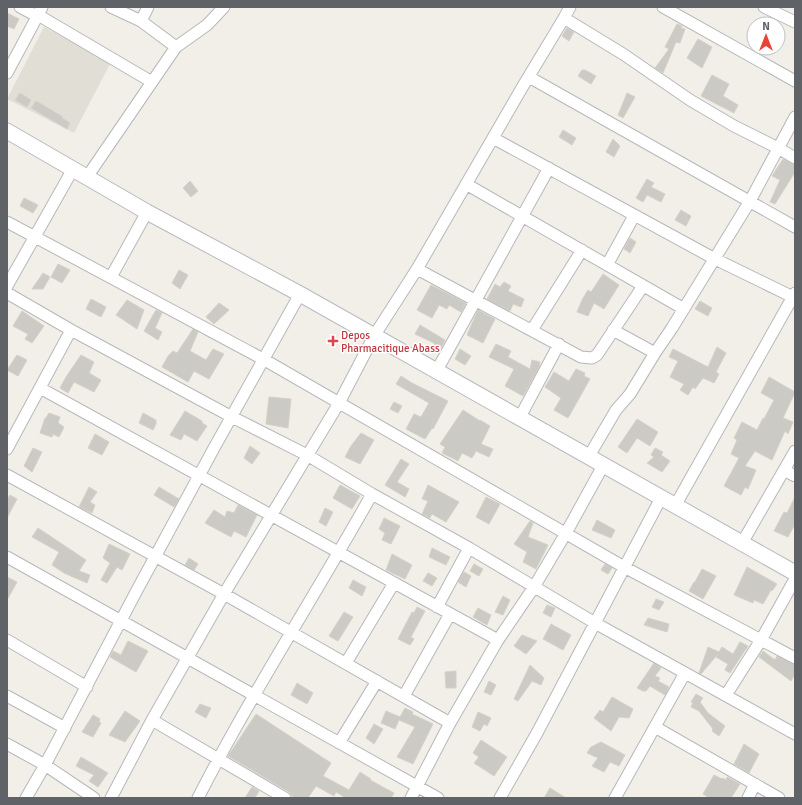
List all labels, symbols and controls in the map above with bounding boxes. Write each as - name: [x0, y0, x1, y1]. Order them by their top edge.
- north arrow: [746, 16, 786, 56]
- text: N: [762, 20, 770, 33]
- place label: Depos Pharmacitique Abass: [341, 329, 440, 355]
- marker: Depos Pharmacitique Abass: [328, 336, 338, 346]

